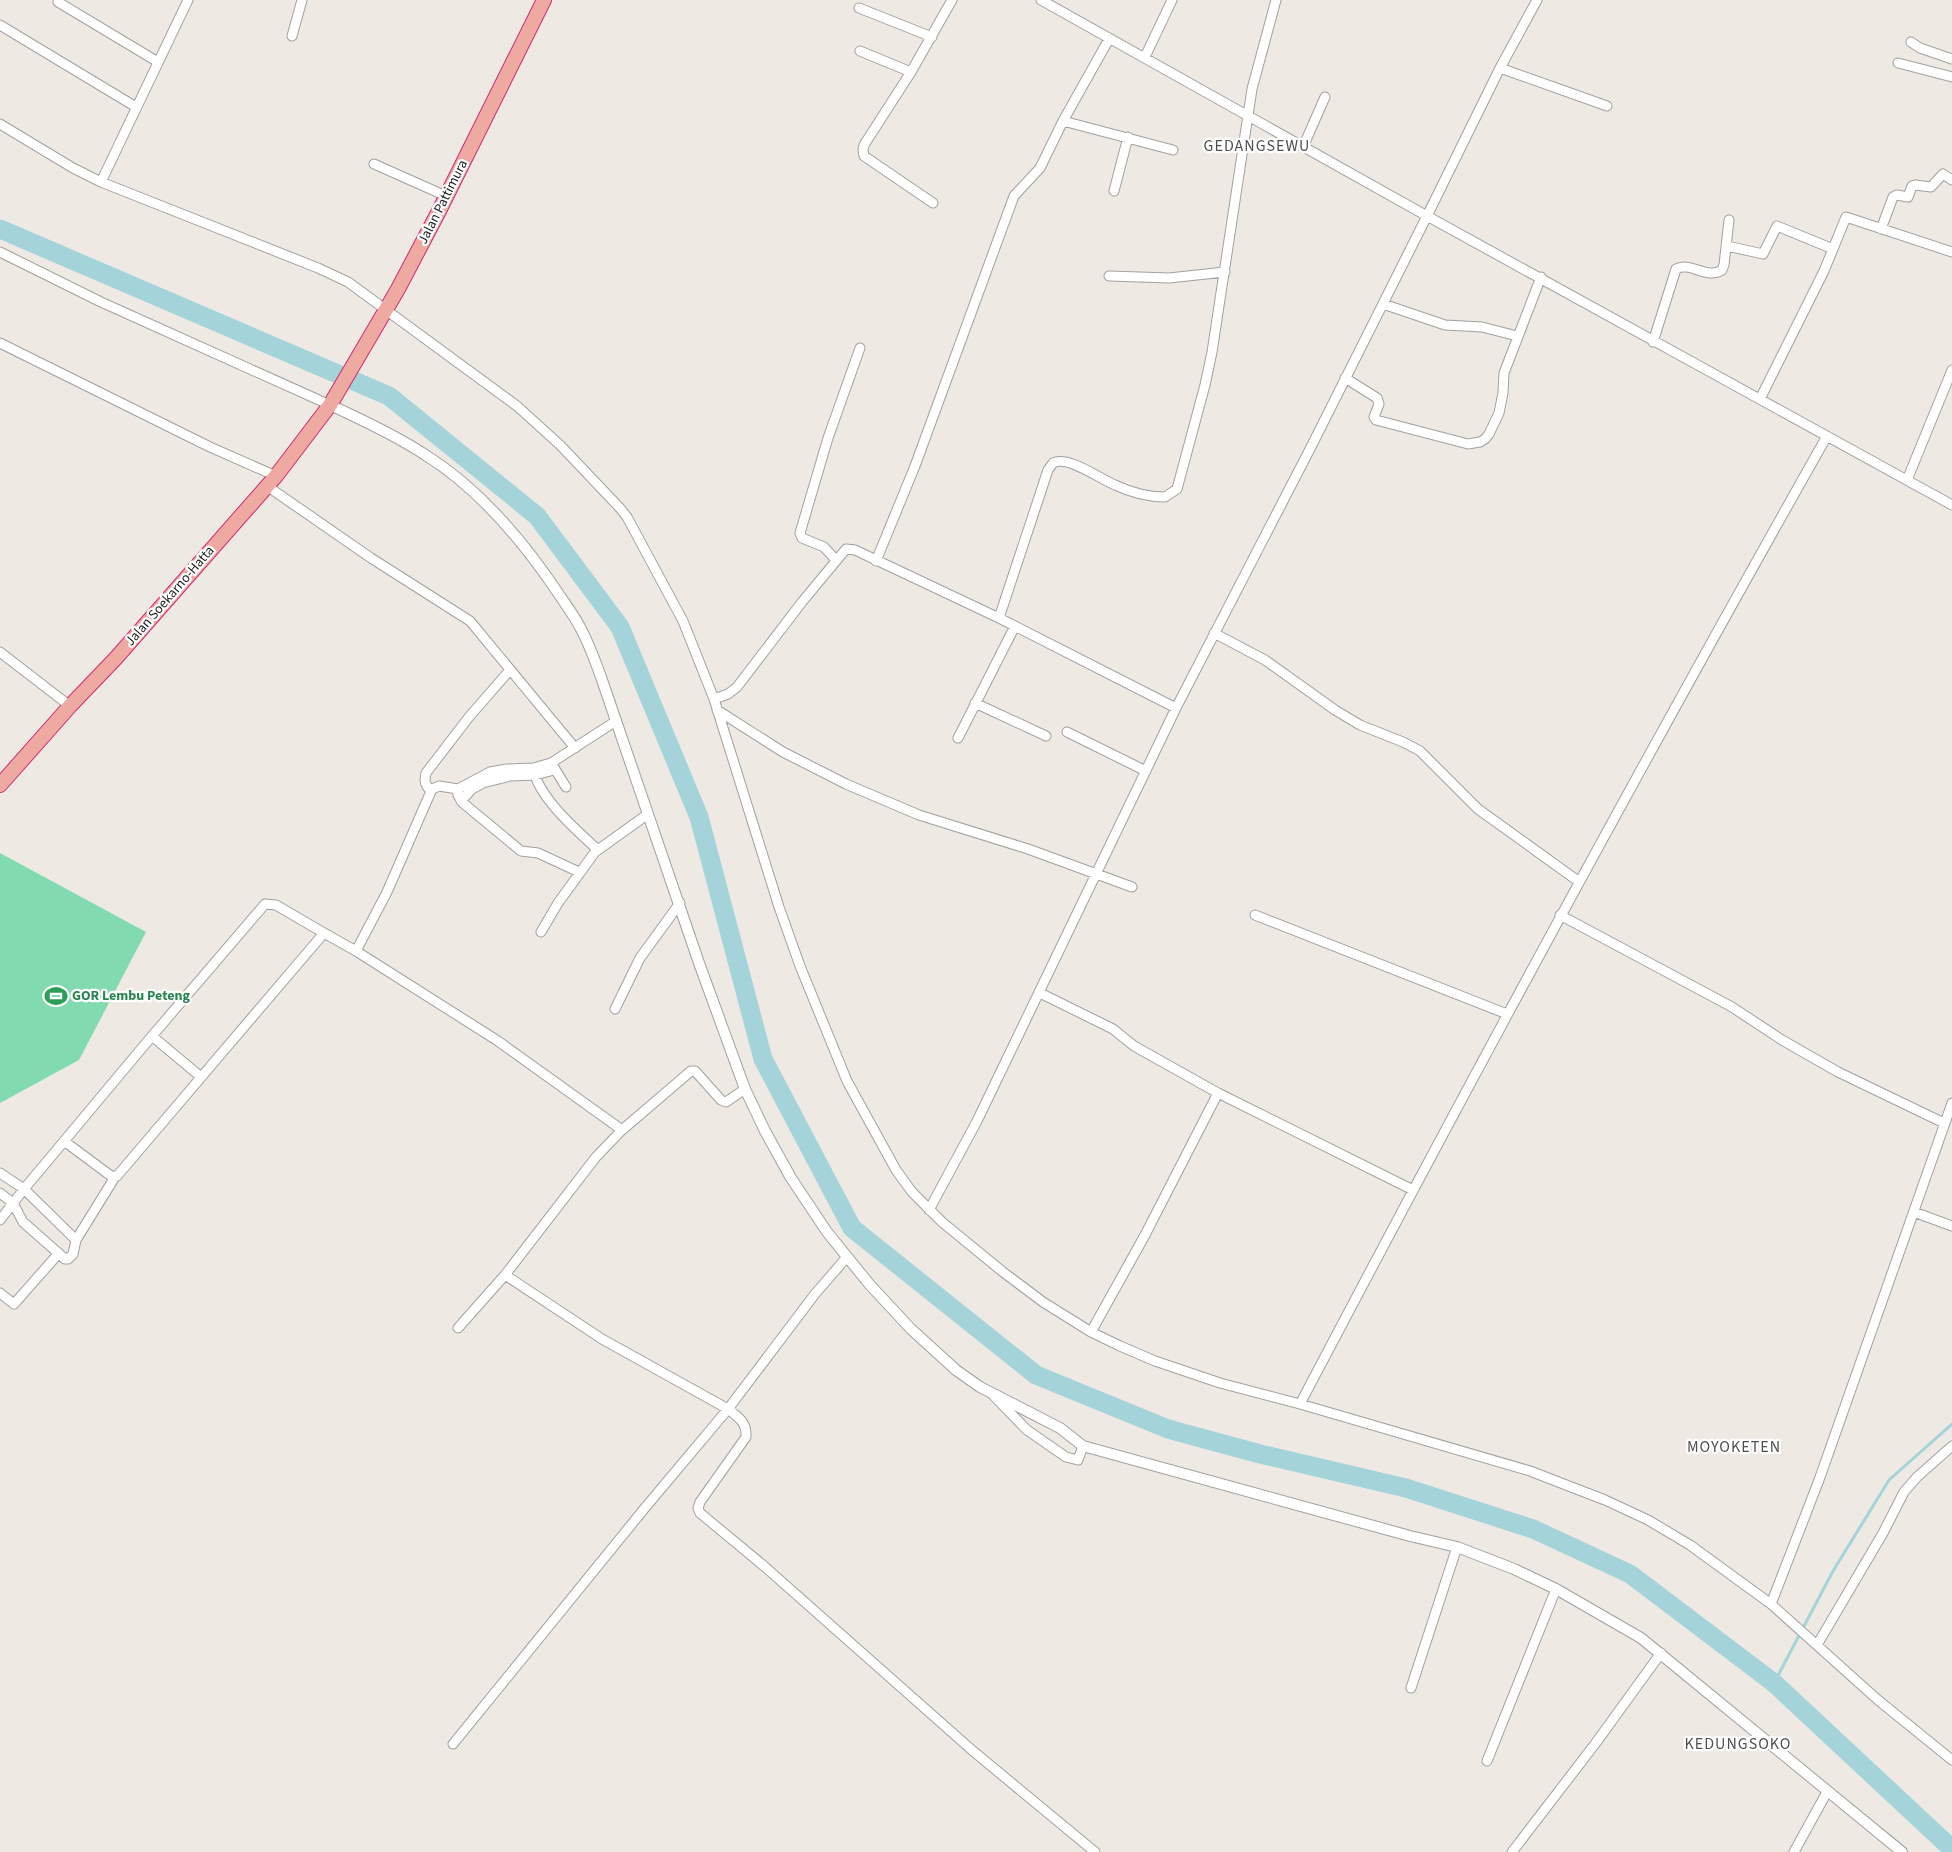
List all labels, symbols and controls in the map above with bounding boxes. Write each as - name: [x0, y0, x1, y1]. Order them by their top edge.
- district label: GEDANGSEWU: [1204, 135, 1310, 157]
- street label: Jalan Pattimura: [413, 156, 473, 248]
- street label: Jalan Soekarno-Hatta: [121, 541, 219, 651]
- sports icon: GOR Lembu Peteng: [43, 983, 69, 1009]
- place label: GOR Lembu Peteng: [72, 986, 190, 1006]
- district label: MOYOKETEN: [1687, 1436, 1781, 1458]
- district label: KEDUNGSOKO: [1685, 1733, 1791, 1755]

